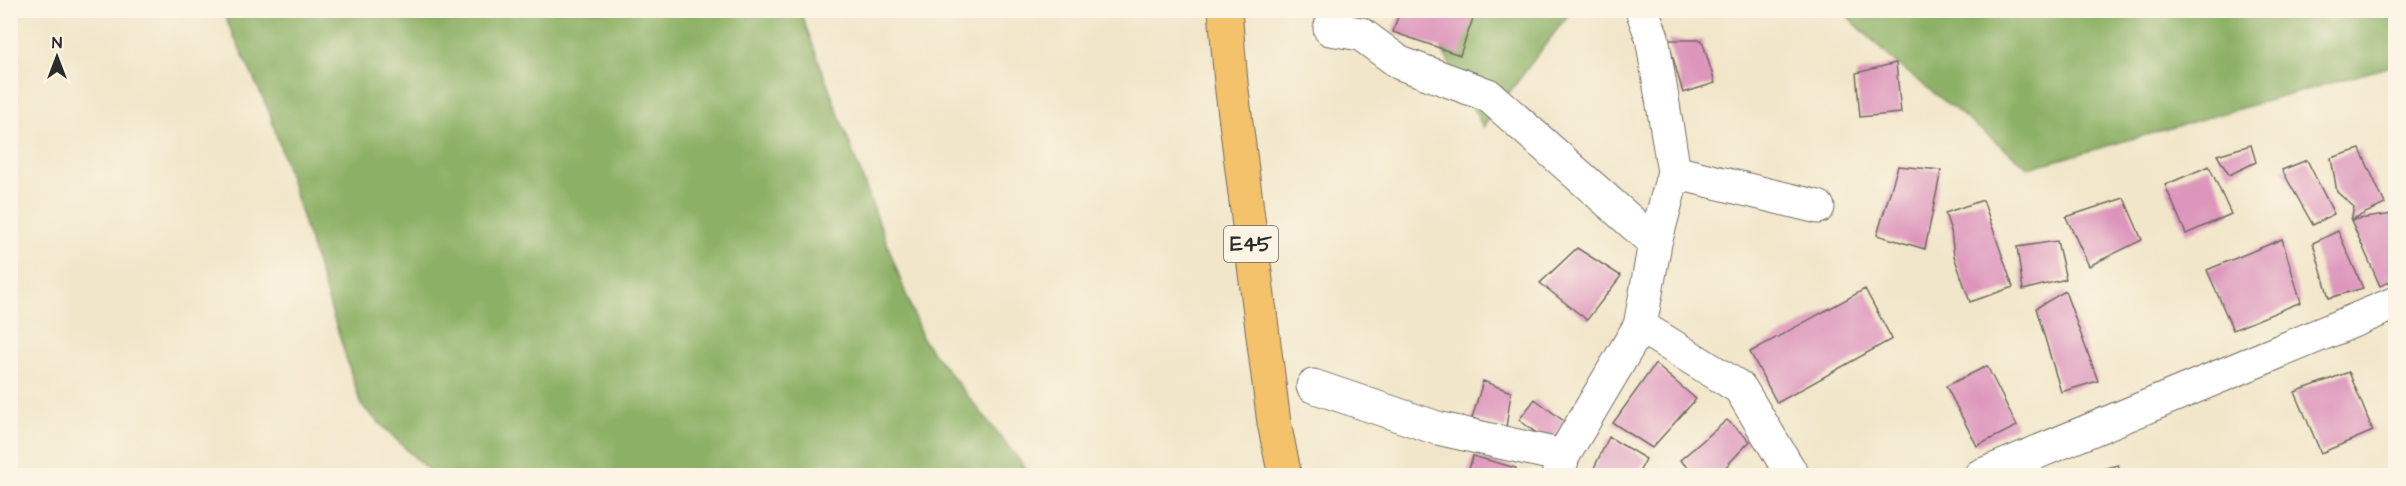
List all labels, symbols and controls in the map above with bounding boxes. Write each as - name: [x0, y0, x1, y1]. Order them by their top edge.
- north arrow: [27, 27, 87, 87]
- text: N: [52, 32, 62, 54]
- road number: E45: [1224, 226, 1278, 262]

